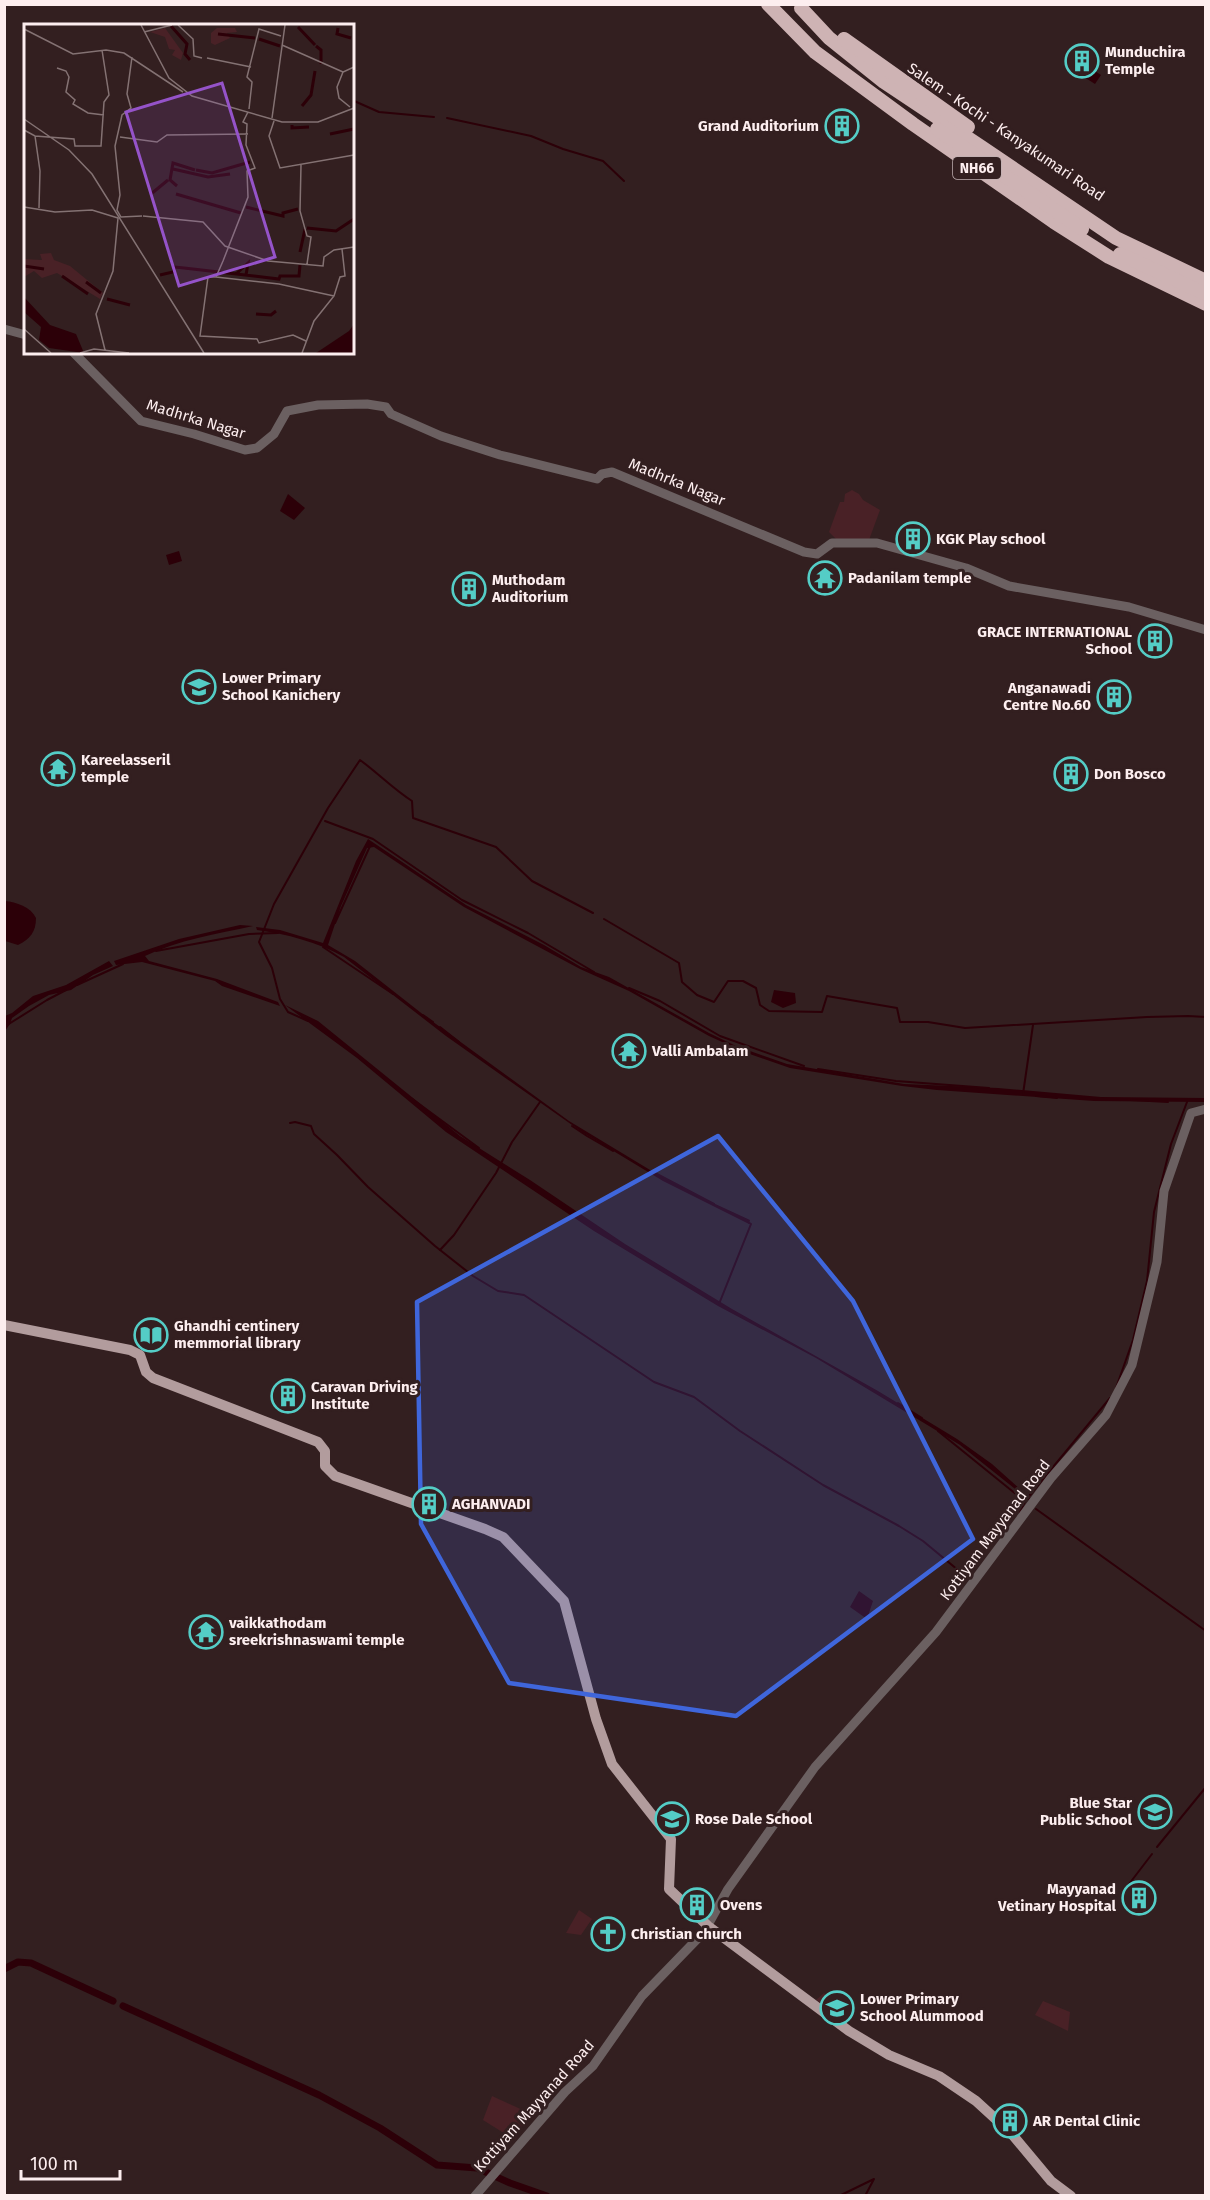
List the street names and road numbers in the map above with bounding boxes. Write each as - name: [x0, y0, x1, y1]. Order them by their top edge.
- street label: Salem - Kochi - Kanyakumari Road: [904, 59, 1108, 205]
- road number: NH66: [953, 157, 1001, 179]
- street label: Madhrka Nagar: [144, 395, 248, 443]
- street label: Madhrka Nagar: [626, 454, 728, 510]
- street label: Kottiyam Mayyanad Road: [936, 1456, 1054, 1604]
- street label: Kottiyam Mayyanad Road: [470, 2036, 598, 2176]

